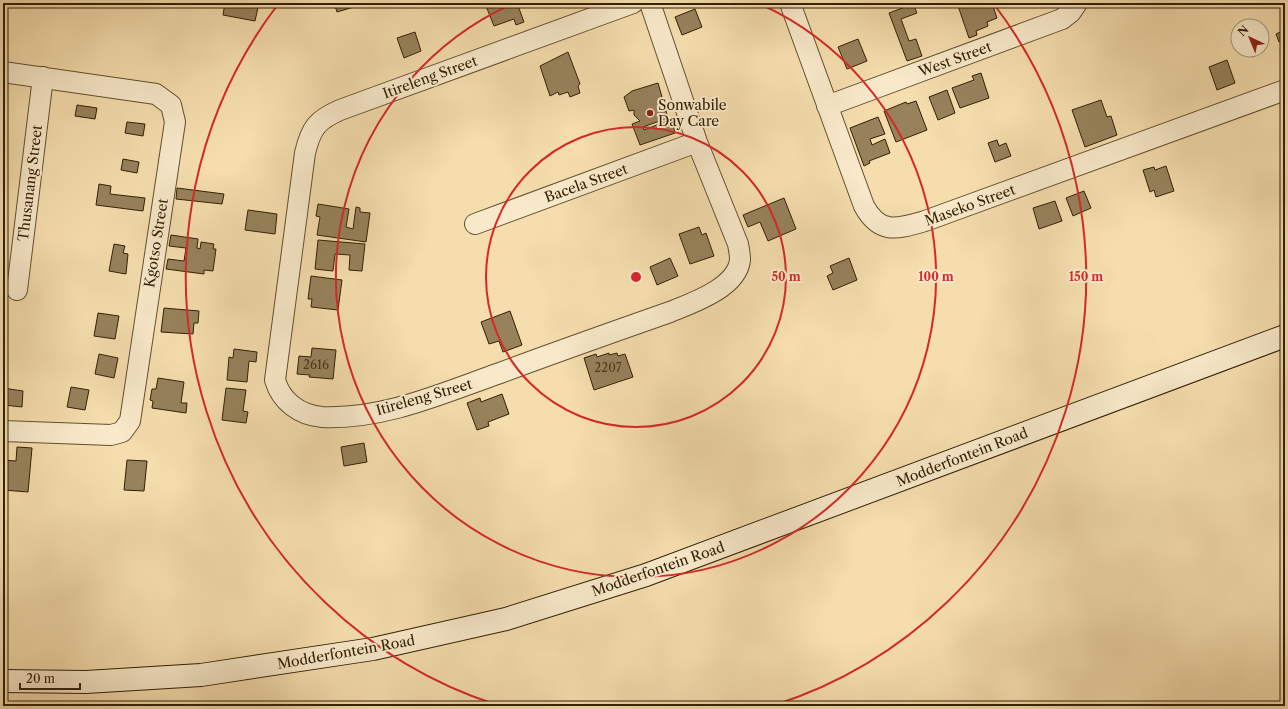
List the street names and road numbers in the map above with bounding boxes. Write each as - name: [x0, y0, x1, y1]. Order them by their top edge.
- street label: West Street: [915, 37, 994, 81]
- street label: Itireleng Street: [380, 52, 480, 102]
- street label: Thusanang Street: [14, 124, 46, 242]
- street label: Bacela Street: [542, 160, 630, 206]
- street label: Maseko Street: [922, 180, 1018, 230]
- street label: Kgotso Street: [140, 197, 172, 289]
- street label: Itireleng Street: [374, 375, 474, 419]
- street label: Modderfontein Road: [894, 423, 1031, 490]
- street label: Modderfontein Road: [589, 538, 727, 600]
- street label: Modderfontein Road: [276, 631, 417, 673]

